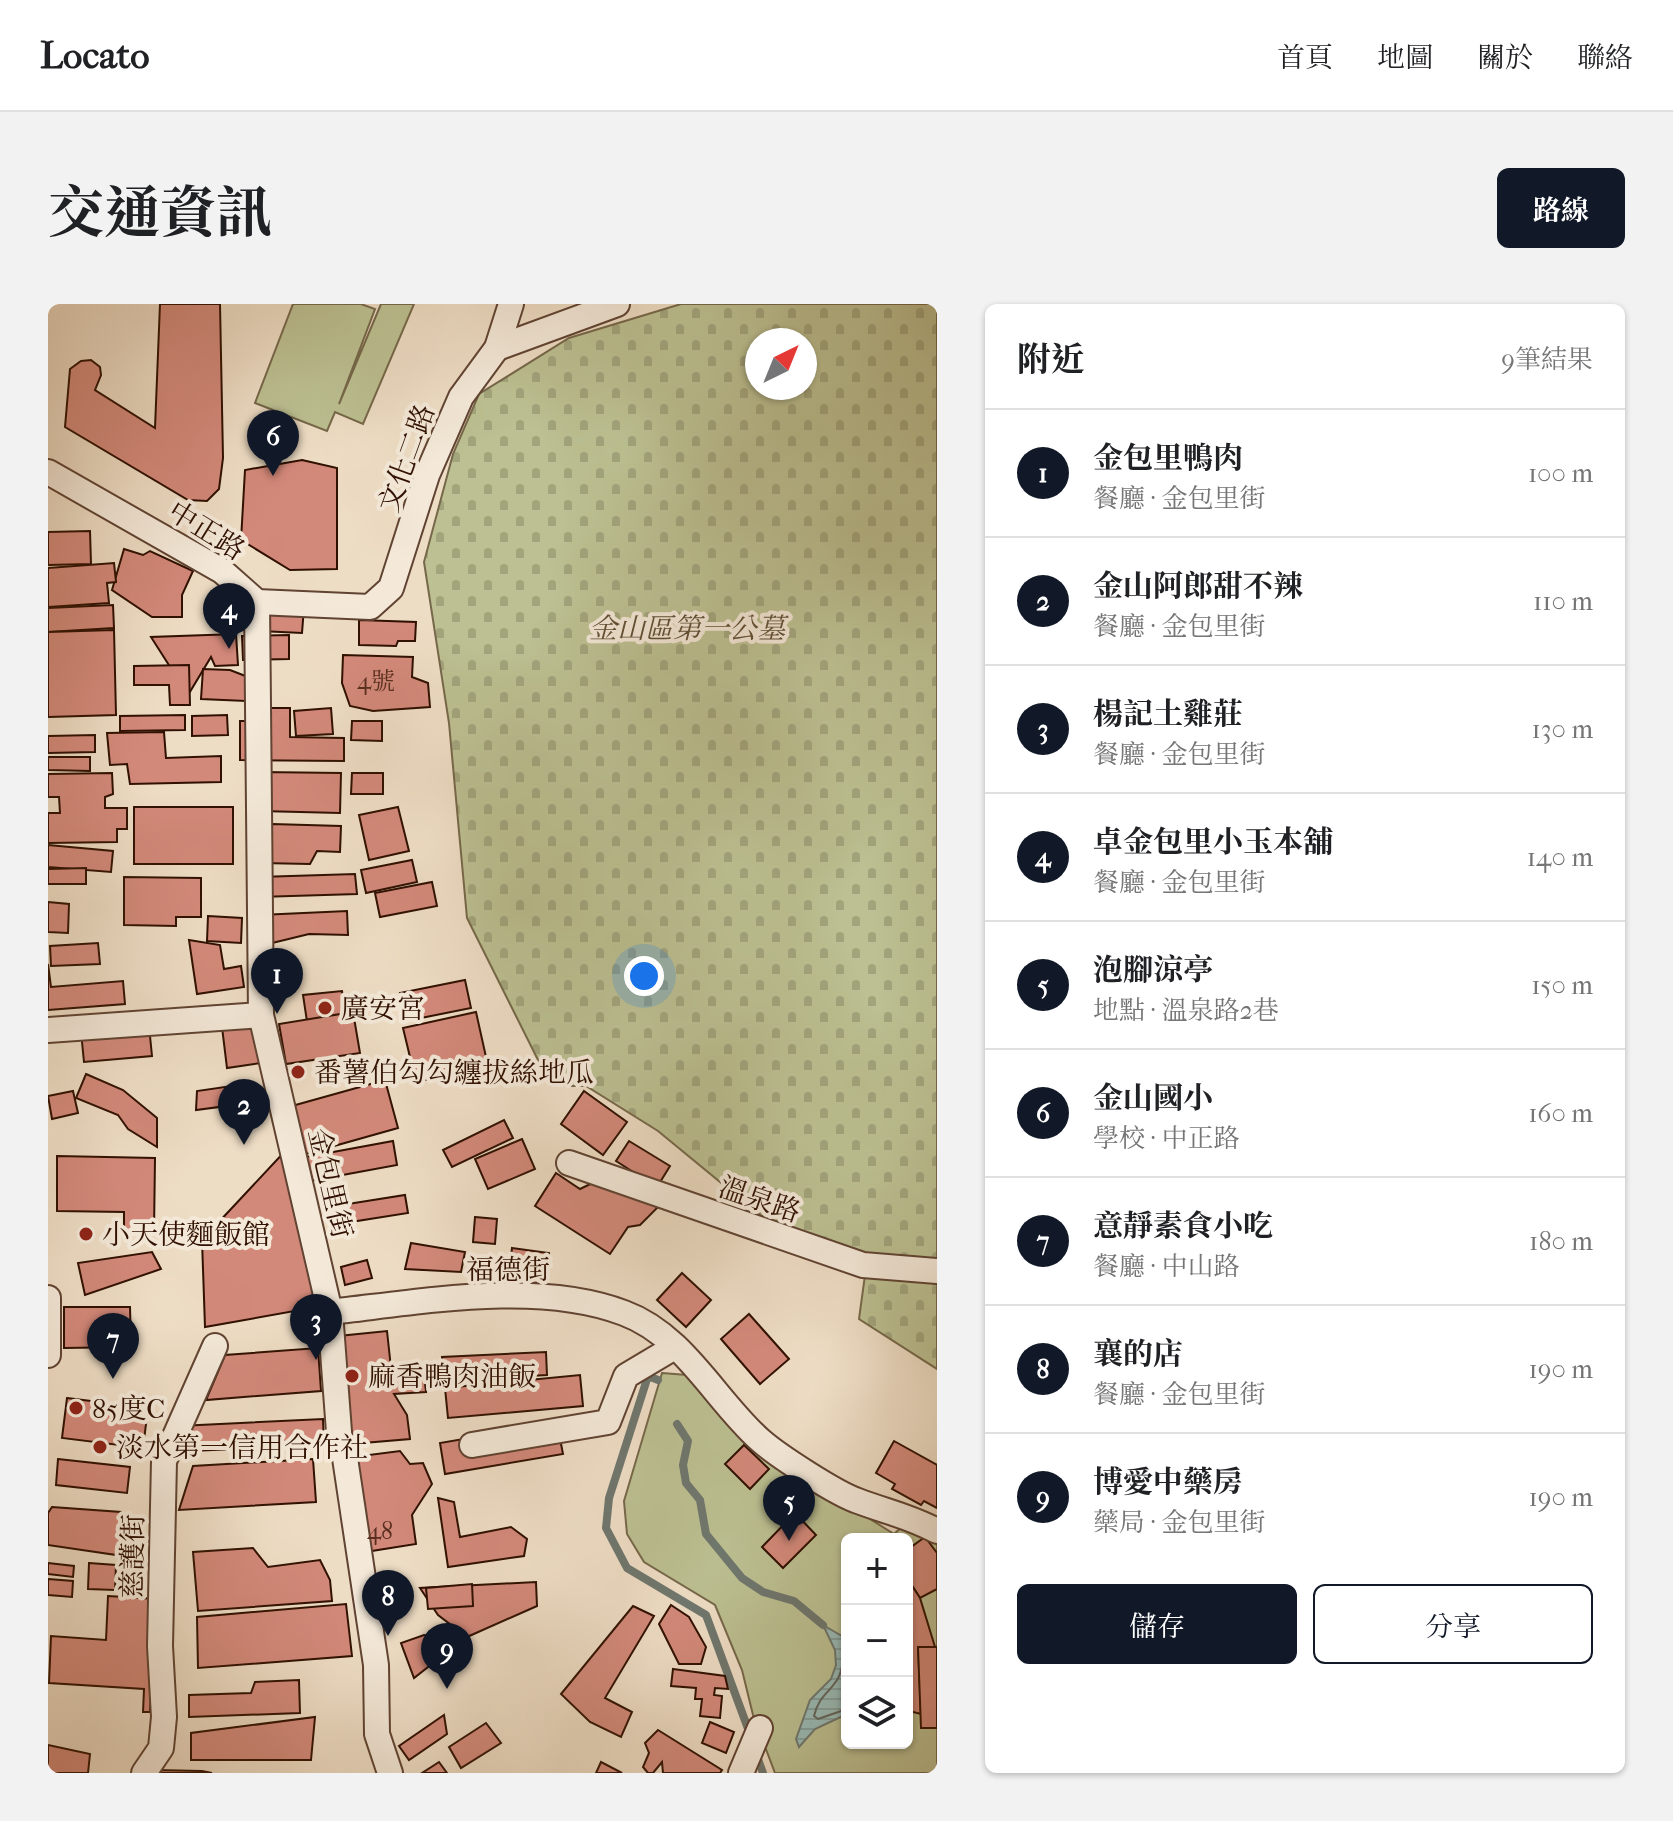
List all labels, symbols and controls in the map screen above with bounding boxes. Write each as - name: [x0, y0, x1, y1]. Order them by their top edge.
- text: Locato: [40, 33, 150, 78]
- text: 首頁: [1277, 41, 1333, 74]
- text: 地圖: [1377, 41, 1433, 74]
- text: 關於: [1477, 41, 1533, 74]
- text: 聯絡: [1577, 41, 1633, 74]
- button: 路線: [1497, 168, 1625, 248]
- text: 交通資訊: [48, 181, 272, 246]
- north arrow: [745, 328, 817, 400]
- text: 附近: [1017, 340, 1085, 380]
- text: 9筆結果: [1501, 344, 1593, 375]
- street label: 文化二路: [372, 400, 441, 516]
- pin: 6: [247, 410, 299, 476]
- text: 金包里鴨肉: [1093, 441, 1243, 476]
- text: 1: [1038, 458, 1048, 489]
- text: 100 m: [1528, 458, 1593, 489]
- text: 餐廳 · 金包里街: [1093, 483, 1265, 514]
- street label: 中正路: [162, 494, 251, 567]
- text: 金山阿郎甜不辣: [1093, 569, 1303, 604]
- pin: 4: [203, 583, 255, 649]
- text: 2: [1036, 586, 1050, 617]
- text: 110 m: [1533, 586, 1593, 617]
- text: 餐廳 · 金包里街: [1093, 611, 1265, 642]
- park label: 金山區第一公墓: [589, 612, 789, 645]
- house number: 4號: [357, 667, 395, 695]
- text: 楊記土雞莊: [1093, 697, 1243, 732]
- text: 3: [1038, 714, 1048, 745]
- text: 130 m: [1532, 714, 1593, 745]
- text: 餐廳 · 金包里街: [1093, 739, 1265, 770]
- text: 卓金包里小玉本舖: [1093, 825, 1333, 860]
- text: 4: [1035, 842, 1051, 873]
- text: 140 m: [1527, 842, 1593, 873]
- text: 餐廳 · 金包里街: [1093, 867, 1265, 898]
- pin: 1: [251, 948, 303, 1014]
- text: 泡腳涼亭: [1093, 953, 1213, 988]
- your location: [624, 956, 664, 996]
- text: 5: [1037, 970, 1049, 1001]
- text: 150 m: [1531, 970, 1593, 1001]
- place label: 廣安宮: [341, 992, 425, 1025]
- text: 地點 · 溫泉路2巷: [1093, 995, 1279, 1026]
- marker: 廣安宮: [316, 999, 334, 1017]
- place label: 番薯伯勾勾纏拔絲地瓜: [314, 1056, 594, 1089]
- marker: 番薯伯勾勾纏拔絲地瓜: [289, 1063, 307, 1081]
- pin: 2: [218, 1079, 270, 1145]
- text: 金山國小: [1093, 1081, 1213, 1116]
- text: 6: [1036, 1098, 1050, 1129]
- text: 160 m: [1528, 1098, 1593, 1129]
- text: 學校 · 中正路: [1093, 1123, 1239, 1154]
- street label: 金包里街: [302, 1125, 359, 1241]
- street label: 溫泉路: [715, 1170, 805, 1229]
- text: 意靜素食小吃: [1093, 1209, 1273, 1244]
- place label: 小天使麵飯館: [102, 1218, 270, 1251]
- marker: 小天使麵飯館: [77, 1225, 95, 1243]
- text: 7: [1037, 1226, 1049, 1257]
- text: 180 m: [1529, 1226, 1593, 1257]
- text: 餐廳 · 中山路: [1093, 1251, 1239, 1282]
- street label: 福德街: [466, 1253, 550, 1286]
- pin: 3: [290, 1294, 342, 1360]
- pin: 7: [87, 1313, 139, 1379]
- text: 襄的店: [1093, 1337, 1183, 1372]
- text: 8: [1036, 1354, 1050, 1385]
- text: 190 m: [1529, 1354, 1593, 1385]
- place label: 麻香鴨肉油飯: [368, 1360, 536, 1393]
- marker: 麻香鴨肉油飯: [343, 1367, 361, 1385]
- text: 餐廳 · 金包里街: [1093, 1379, 1265, 1410]
- place label: 85度C: [92, 1392, 165, 1425]
- marker: 85度C: [67, 1399, 85, 1417]
- place label: 淡水第一信用合作社: [116, 1431, 368, 1464]
- marker: 淡水第一信用合作社: [91, 1438, 109, 1456]
- text: 博愛中藥房: [1093, 1465, 1243, 1500]
- pin: 5: [763, 1475, 815, 1541]
- text: 9: [1036, 1482, 1050, 1513]
- text: 190 m: [1529, 1482, 1593, 1513]
- text: 藥局 · 金包里街: [1093, 1507, 1265, 1538]
- street label: 慈護街: [115, 1514, 150, 1598]
- house number: 48: [367, 1517, 393, 1545]
- map controls: [841, 1533, 913, 1749]
- button: +: [841, 1533, 913, 1605]
- pin: 8: [362, 1570, 414, 1636]
- button: 儲存: [1017, 1584, 1297, 1664]
- button: 分享: [1313, 1584, 1593, 1664]
- button: −: [841, 1605, 913, 1677]
- pin: 9: [421, 1623, 473, 1689]
- button: layers: [841, 1677, 913, 1749]

